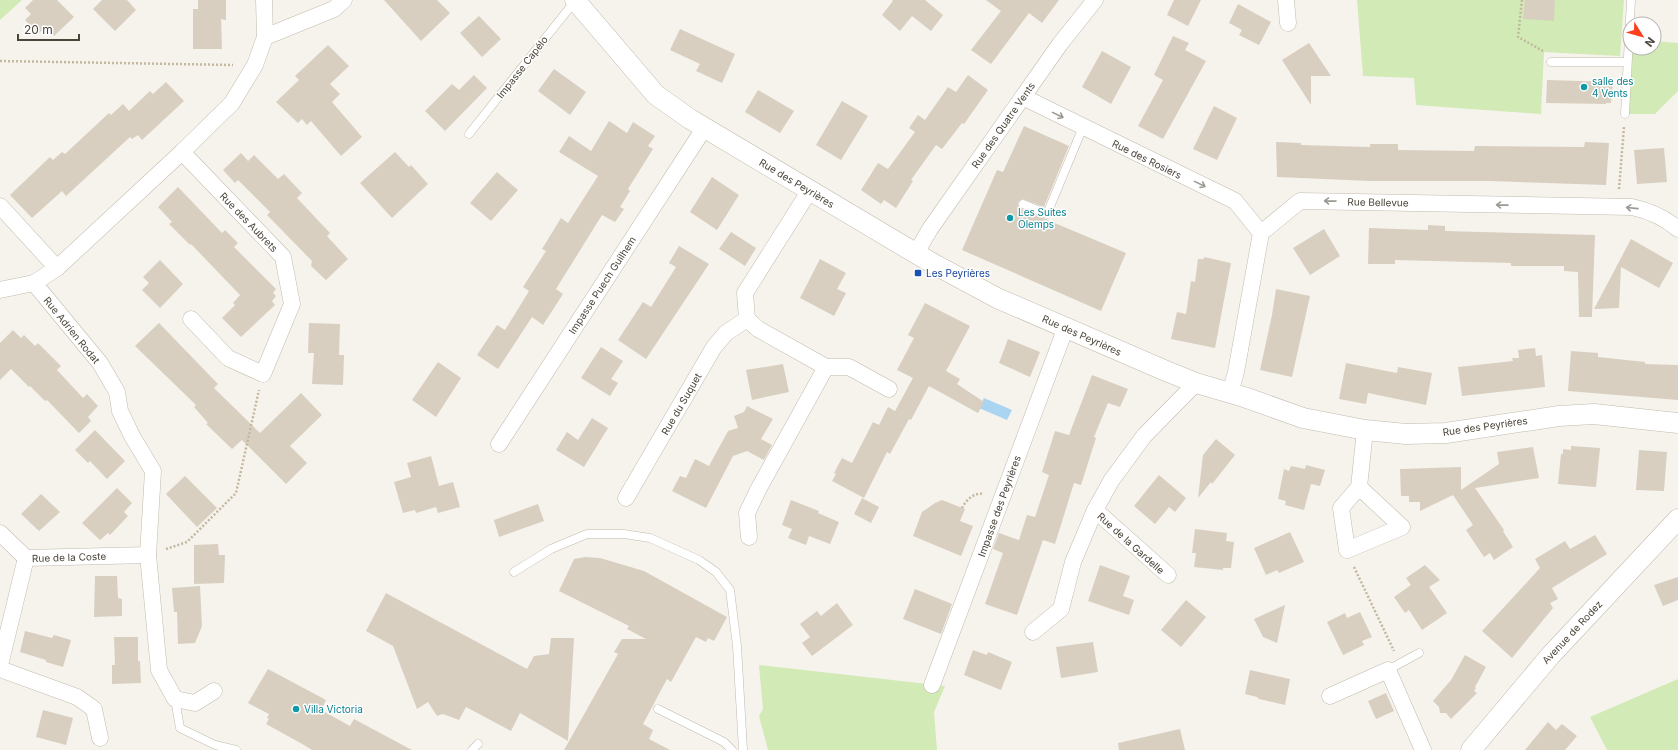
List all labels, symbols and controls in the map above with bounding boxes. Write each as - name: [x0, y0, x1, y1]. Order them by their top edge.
- scale bar: [18, 16, 79, 42]
- north arrow: [1622, 16, 1662, 56]
- text: 20 m: [24, 22, 53, 37]
- street label: Impasse Capélo: [494, 33, 550, 101]
- text: N: [1642, 34, 1658, 50]
- place label: salle des 4 Vents: [1592, 75, 1634, 99]
- street label: Rue des Quatre Vents: [969, 80, 1037, 170]
- marker: salle des 4 Vents: [1579, 82, 1589, 92]
- one-way arrow: [1052, 112, 1064, 119]
- street label: Rue des Rosiers: [1110, 137, 1184, 181]
- street label: Rue des Peyrières: [757, 156, 837, 210]
- one-way arrow: [1194, 181, 1206, 188]
- street label: Rue des Aubrets: [218, 190, 280, 254]
- street label: Rue Bellevue: [1347, 195, 1409, 209]
- one-way arrow: [1324, 197, 1337, 205]
- one-way arrow: [1496, 201, 1509, 208]
- one-way arrow: [1625, 204, 1638, 212]
- place label: Les Suites Olemps: [1018, 206, 1067, 230]
- marker: Les Suites Olemps: [1005, 213, 1015, 223]
- street label: Impasse Puech Guilhem: [566, 234, 638, 336]
- place label: Les Peyrières: [926, 267, 990, 279]
- marker: Les Peyrières: [913, 268, 923, 278]
- street label: Rue Adrien Rodat: [41, 294, 103, 366]
- street label: Rue des Peyrières: [1040, 312, 1124, 358]
- street label: Rue du Suquet: [658, 370, 704, 437]
- street label: Rue des Peyrières: [1442, 414, 1528, 438]
- street label: Impasse des Peyrières: [975, 454, 1023, 558]
- street label: Rue de la Gardelle: [1095, 510, 1167, 576]
- street label: Rue de la Coste: [32, 550, 106, 564]
- street label: Avenue de Rodez: [1540, 598, 1604, 666]
- place label: Villa Victoria: [304, 703, 363, 715]
- marker: Villa Victoria: [291, 704, 301, 714]

